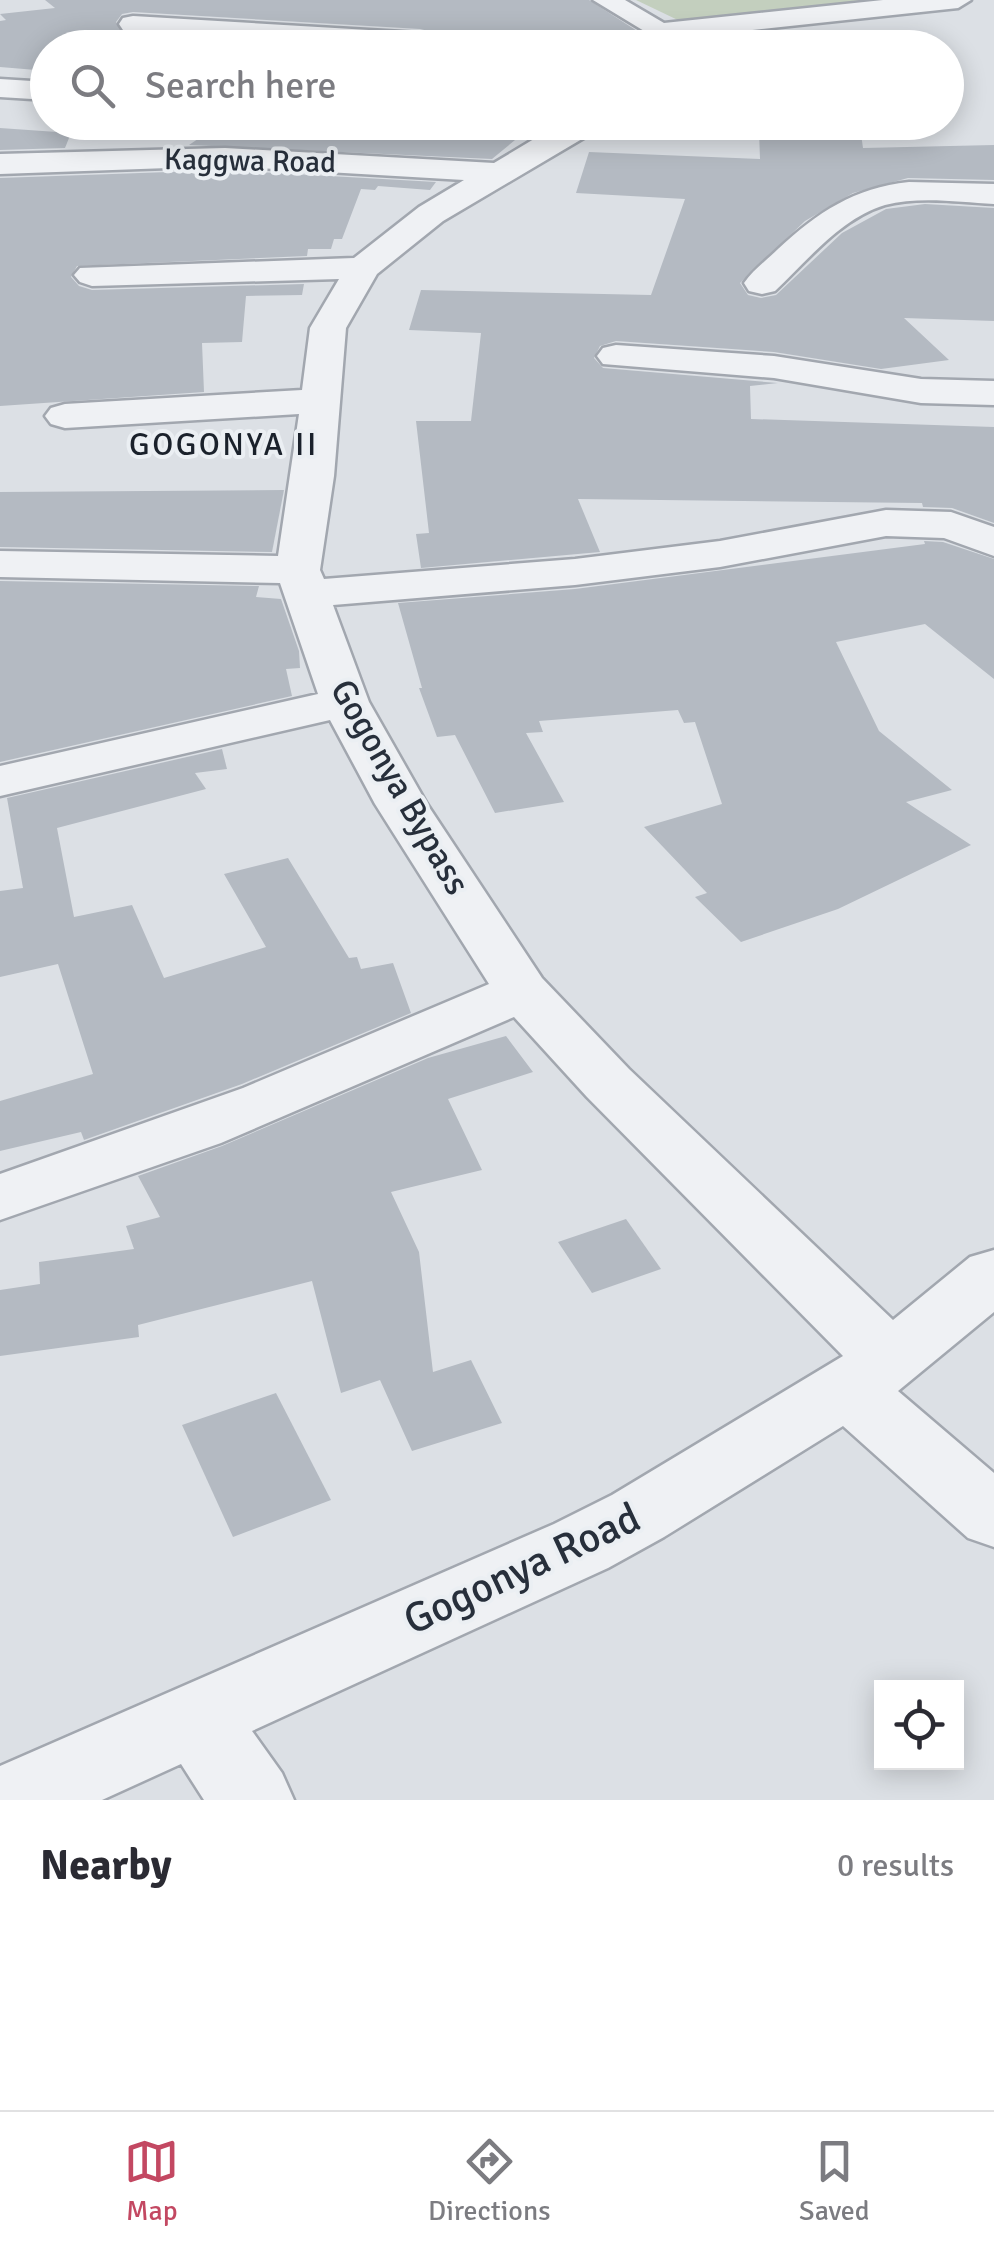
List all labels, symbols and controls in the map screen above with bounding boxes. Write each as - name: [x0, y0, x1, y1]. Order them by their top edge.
- search box: [30, 30, 964, 140]
- icon: search: [65, 58, 120, 113]
- text: Search here: [145, 62, 337, 109]
- street label: Kaggwa Road: [164, 141, 336, 181]
- district label: GOGONYA II: [129, 425, 319, 464]
- street label: Gogonya Bypass: [321, 672, 479, 902]
- street label: Gogonya Road: [396, 1492, 648, 1646]
- map controls: [874, 1680, 964, 1770]
- button: locate: [874, 1680, 964, 1770]
- text: Nearby: [40, 1840, 172, 1891]
- text: 0 results: [837, 1846, 954, 1885]
- tab: Map: [124, 2134, 179, 2228]
- tab: Directions: [428, 2134, 550, 2228]
- tab: Saved: [799, 2134, 870, 2228]

